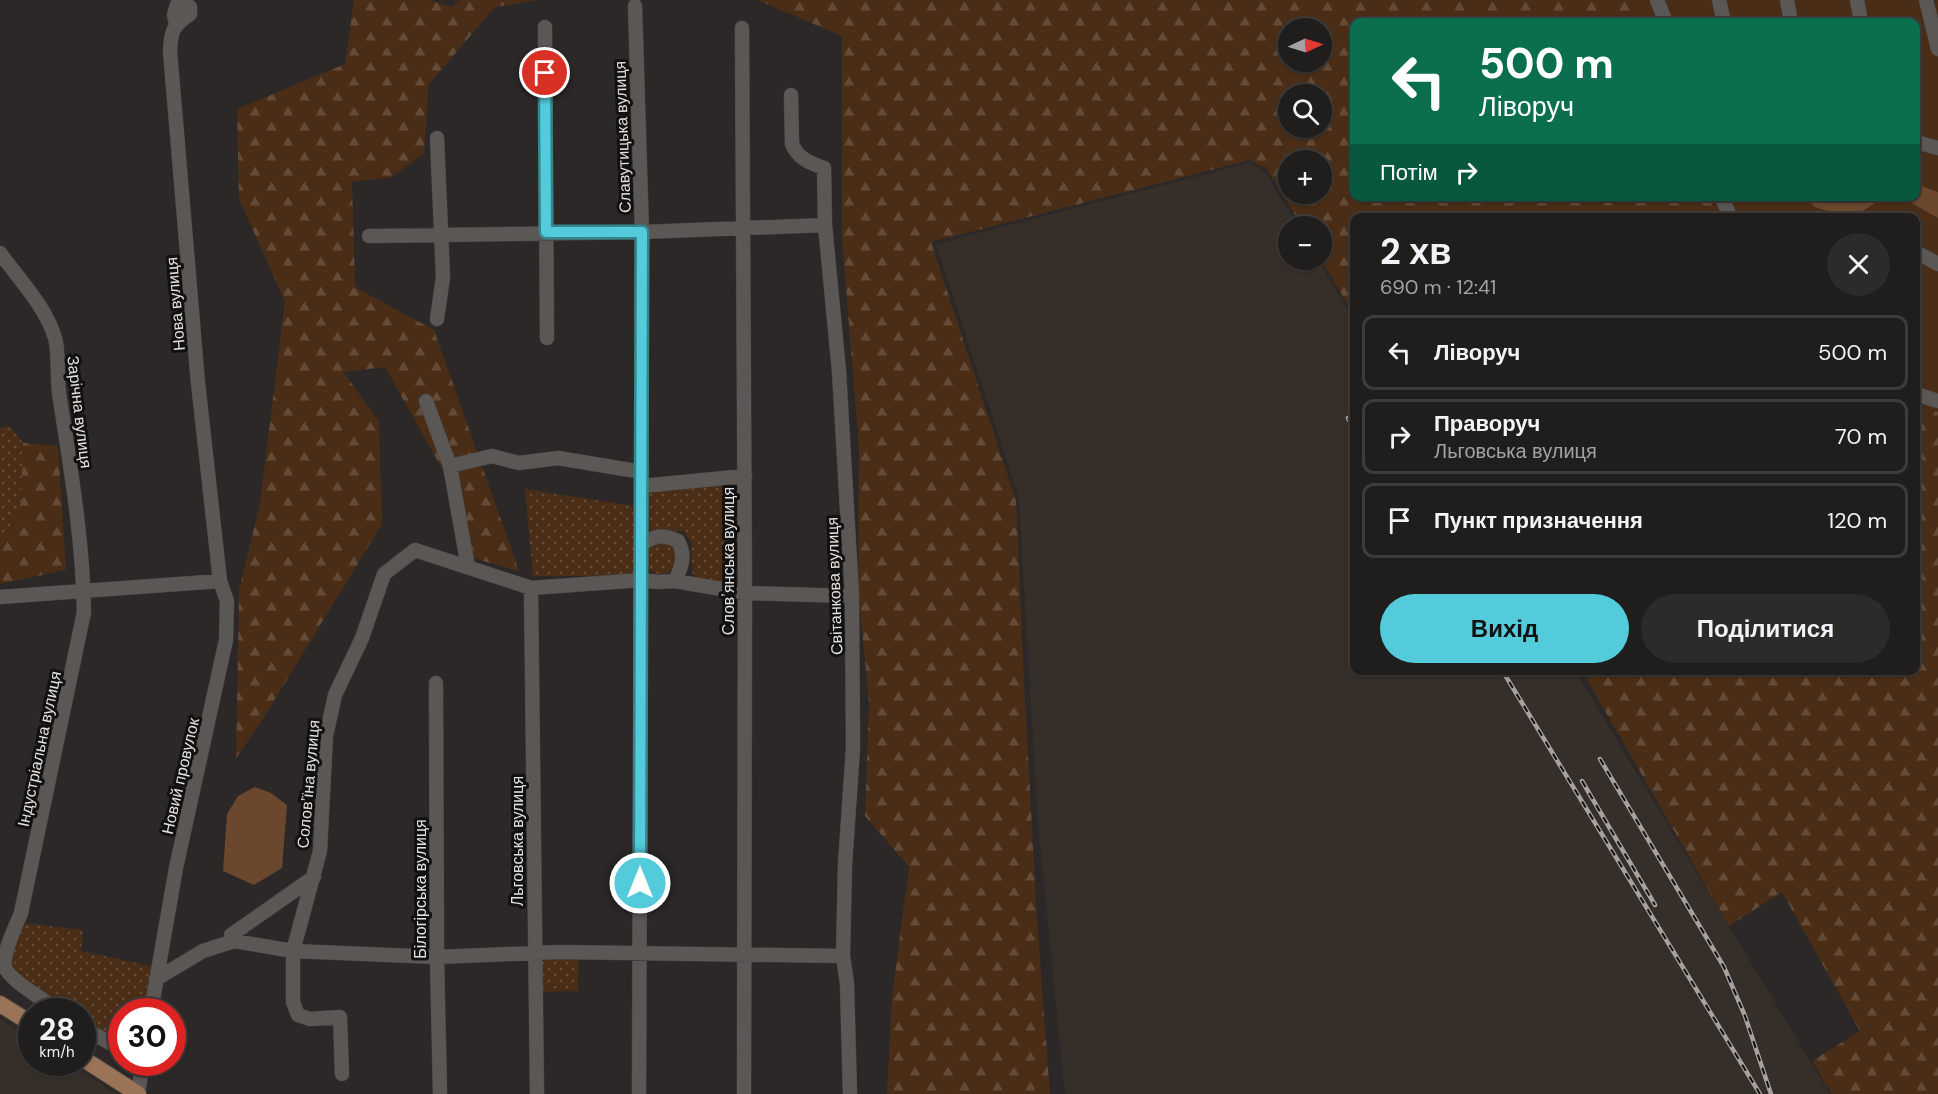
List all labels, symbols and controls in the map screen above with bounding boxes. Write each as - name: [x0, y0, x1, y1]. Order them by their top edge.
- north arrow: [1278, 18, 1332, 72]
- map controls: [1278, 18, 1332, 270]
- text: 500 m: [1479, 36, 1614, 91]
- icon: left: [1380, 42, 1458, 120]
- pin: [519, 47, 570, 98]
- icon: arrive: [528, 56, 561, 89]
- street label: Славутицька вулиця: [609, 61, 636, 213]
- button: search: [1278, 84, 1332, 138]
- text: Ліворуч: [1479, 89, 1574, 124]
- button: +: [1278, 150, 1332, 204]
- icon: right: [1450, 156, 1483, 189]
- text: Потім: [1380, 158, 1438, 187]
- button: −: [1278, 216, 1332, 270]
- text: 2 хв: [1380, 228, 1451, 275]
- button: close: [1827, 233, 1890, 296]
- street label: Нова вулиця: [161, 256, 190, 352]
- text: 690 m · 12:41: [1380, 274, 1496, 300]
- icon: left: [1383, 336, 1416, 369]
- text: Ліворуч: [1434, 338, 1520, 367]
- text: 500 m: [1818, 338, 1887, 367]
- street label: Зарічна вулиця: [62, 355, 97, 470]
- text: Праворуч: [1434, 409, 1540, 438]
- icon: right: [1383, 420, 1416, 453]
- text: 70 m: [1835, 422, 1887, 451]
- text: Льговська вулиця: [1434, 438, 1597, 464]
- street label: Словʼянська вулиця: [718, 487, 739, 635]
- icon: arrive: [1383, 504, 1416, 537]
- text: Пункт призначення: [1434, 506, 1643, 535]
- text: 120 m: [1827, 506, 1887, 535]
- street label: Світанкова вулиця: [822, 517, 847, 655]
- button: Вихід: [1380, 594, 1629, 663]
- button: Поділитися: [1641, 594, 1890, 663]
- street label: Індустріальна вулиця: [13, 669, 66, 829]
- street label: Новий провулок: [157, 715, 204, 836]
- street label: Соловʼїна вулиця: [292, 719, 325, 849]
- street label: Льговська вулиця: [507, 776, 528, 906]
- street label: Білогірська вулиця: [410, 819, 431, 959]
- position arrow: [608, 851, 672, 915]
- speed limit sign: 30: [108, 998, 186, 1076]
- text: 28: [39, 1010, 75, 1049]
- text: km/h: [39, 1042, 75, 1062]

